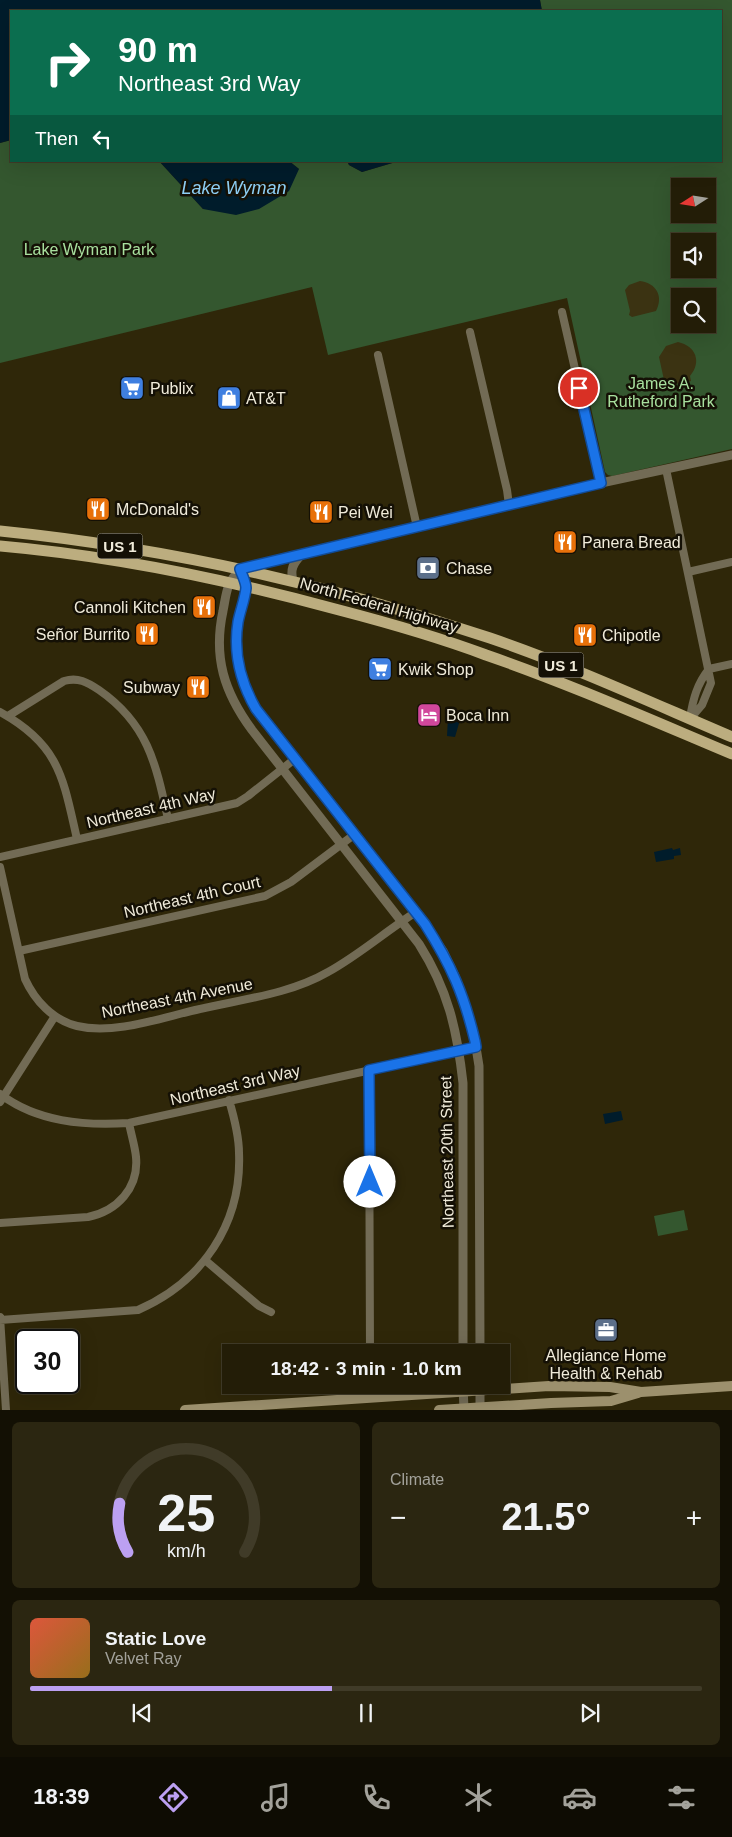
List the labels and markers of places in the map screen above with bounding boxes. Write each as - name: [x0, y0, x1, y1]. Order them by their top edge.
- pin: [558, 367, 600, 409]
- supermarket icon: Publix: [119, 375, 145, 401]
- place label: Publix: [150, 380, 194, 397]
- shop icon: AT&T: [216, 385, 242, 411]
- place label: AT&T: [246, 390, 286, 407]
- restaurant icon: McDonald's: [85, 496, 111, 522]
- restaurant icon: Pei Wei: [308, 499, 334, 525]
- place label: McDonald's: [116, 501, 199, 518]
- place label: Pei Wei: [338, 504, 393, 521]
- restaurant icon: Panera Bread: [552, 529, 578, 555]
- place label: Panera Bread: [582, 534, 681, 551]
- bank icon: Chase: [415, 555, 441, 581]
- place label: Chase: [446, 560, 492, 577]
- restaurant icon: Cannoli Kitchen: [191, 594, 217, 620]
- place label: Cannoli Kitchen: [74, 599, 186, 616]
- restaurant icon: Señor Burrito: [134, 621, 160, 647]
- restaurant icon: Chipotle: [572, 622, 598, 648]
- place label: Señor Burrito: [36, 626, 130, 643]
- place label: Chipotle: [602, 627, 661, 644]
- supermarket icon: Kwik Shop: [367, 656, 393, 682]
- place label: Kwik Shop: [398, 661, 474, 678]
- restaurant icon: Subway: [185, 674, 211, 700]
- place label: Subway: [123, 679, 180, 696]
- hotel icon: Boca Inn: [416, 702, 442, 728]
- place label: Boca Inn: [446, 707, 509, 724]
- office icon: Allegiance Home Health & Rehab: [593, 1317, 619, 1343]
- place label: Allegiance Home Health & Rehab: [546, 1347, 667, 1382]

